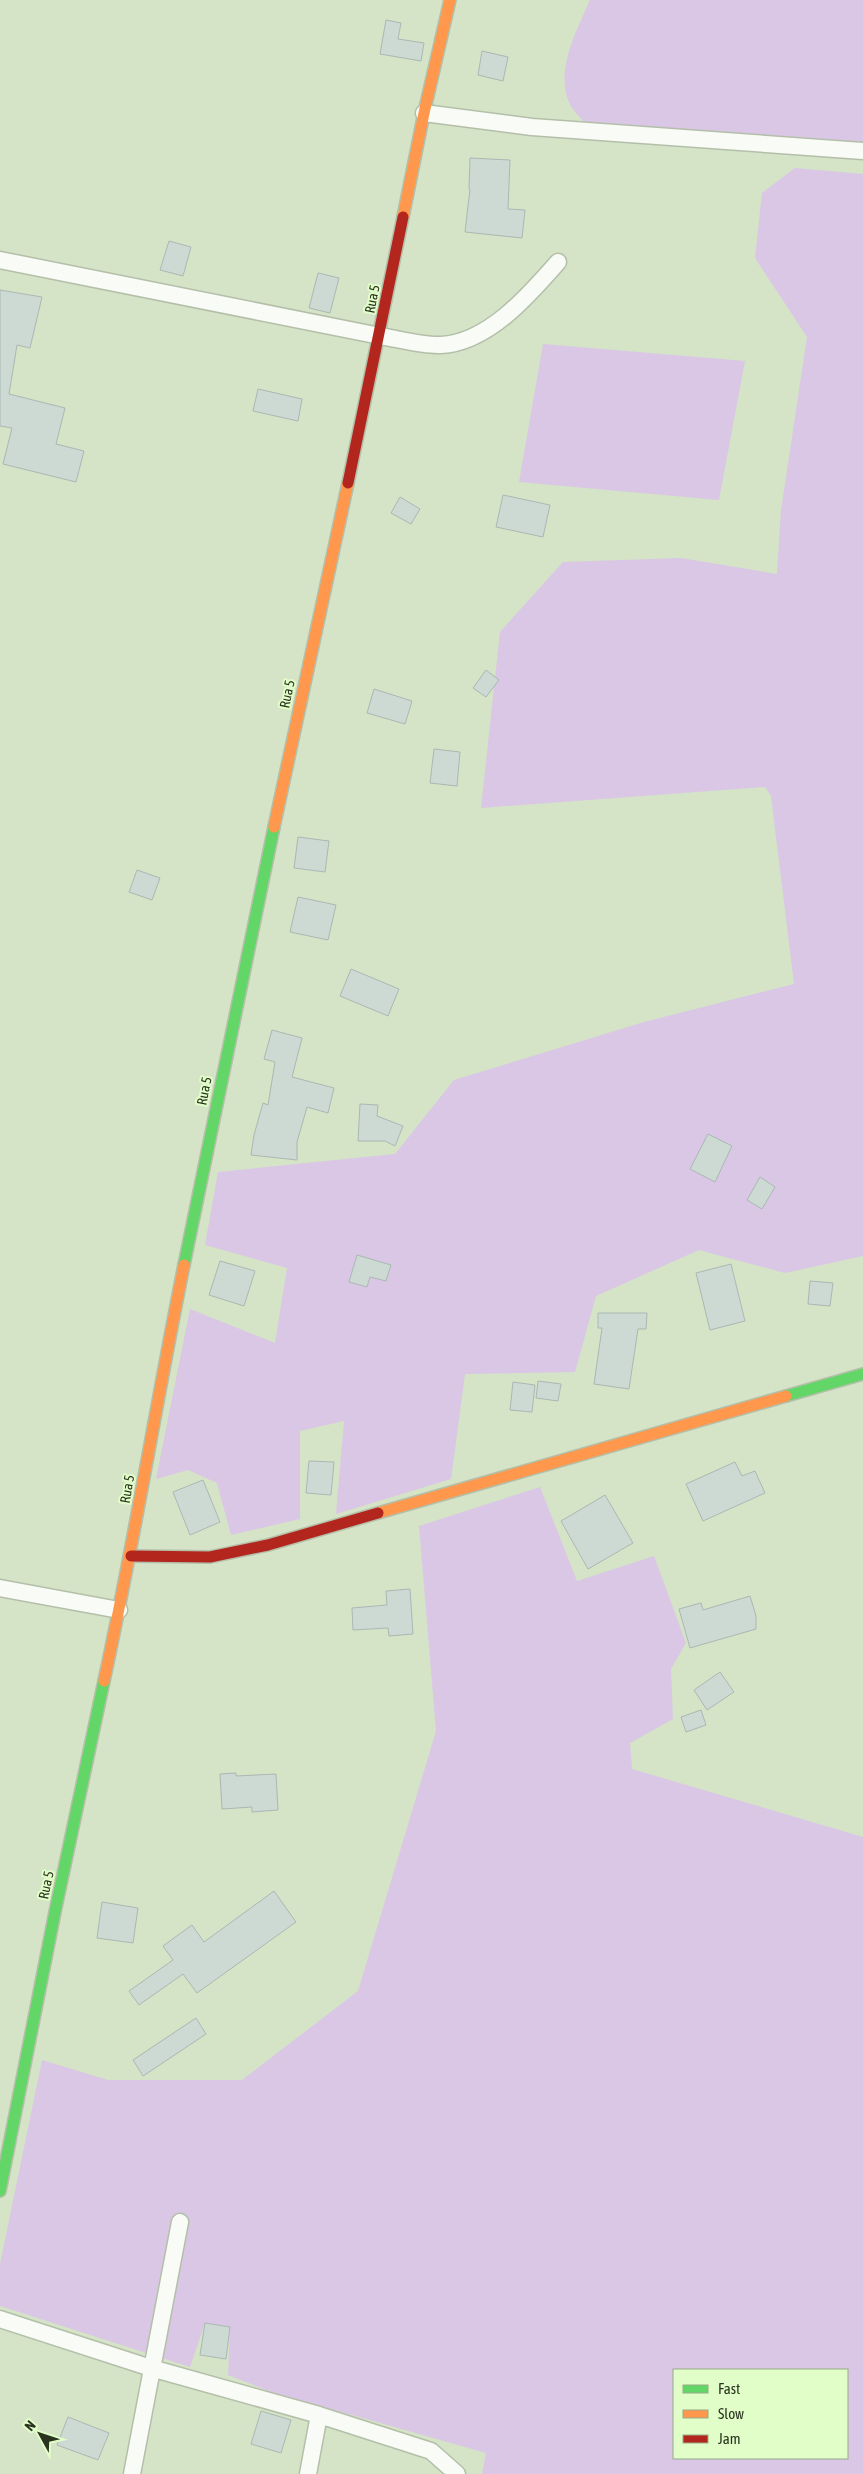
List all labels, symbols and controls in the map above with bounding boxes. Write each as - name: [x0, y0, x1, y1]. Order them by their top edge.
- street label: Rua 5: [361, 283, 383, 315]
- street label: Rua 5: [276, 678, 298, 710]
- street label: Rua 5: [193, 1075, 215, 1107]
- street label: Rua 5: [117, 1473, 137, 1505]
- street label: Rua 5: [35, 1869, 57, 1901]
- legend: [673, 2369, 848, 2459]
- text: Fast: [718, 2380, 740, 2397]
- text: Slow: [718, 2405, 744, 2422]
- north arrow: [15, 2409, 65, 2459]
- text: N: [21, 2417, 39, 2434]
- text: Jam: [718, 2430, 741, 2447]

